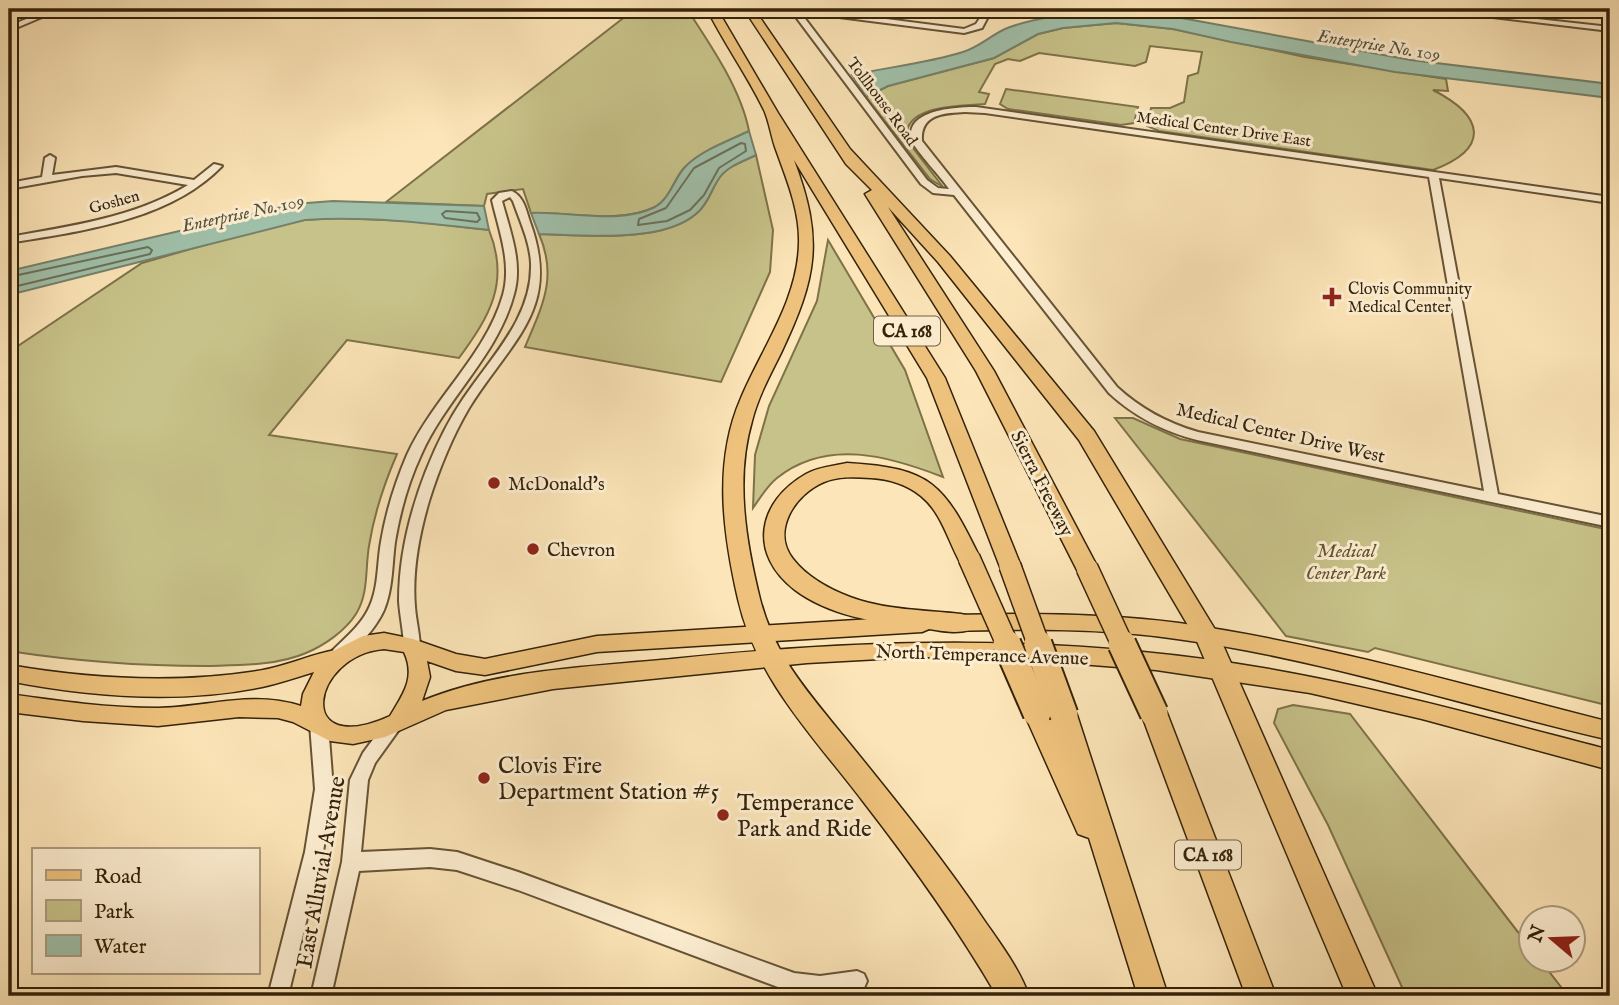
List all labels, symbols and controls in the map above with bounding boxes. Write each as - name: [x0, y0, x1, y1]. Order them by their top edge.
- water label: Enterprise No. 109: [1314, 25, 1442, 68]
- street label: Tollhouse Road: [842, 54, 921, 151]
- street label: Medical Center Drive East: [1135, 108, 1313, 152]
- street label: Goshen: [87, 187, 142, 219]
- water label: Enterprise No. 109: [179, 190, 307, 239]
- place label: Clovis Community Medical Center: [1348, 280, 1472, 318]
- marker: Clovis Community Medical Center: [1322, 287, 1342, 307]
- road number: CA 168: [874, 316, 940, 346]
- street label: Medical Center Drive West: [1174, 398, 1388, 470]
- street label: Sierra Freeway: [1004, 427, 1079, 542]
- place label: McDonald's: [508, 473, 605, 497]
- marker: McDonald's: [486, 475, 502, 491]
- place label: Chevron: [547, 539, 615, 563]
- park label: Medical Center Park: [1306, 540, 1387, 586]
- marker: Chevron: [525, 541, 541, 557]
- street label: North Temperance Avenue: [875, 640, 1089, 672]
- place label: Clovis Fire Department Station #5: [498, 752, 719, 807]
- marker: Clovis Fire Department Station #5: [476, 770, 492, 786]
- street label: East Alluvial Avenue: [290, 774, 353, 971]
- place label: Temperance Park and Ride: [737, 789, 872, 844]
- marker: Temperance Park and Ride: [715, 807, 731, 823]
- road number: CA 168: [1175, 840, 1241, 870]
- legend: [32, 848, 259, 974]
- text: Road: [94, 864, 142, 891]
- text: Park: [94, 899, 135, 926]
- north arrow: [1518, 904, 1588, 974]
- text: N: [1523, 922, 1552, 947]
- text: Water: [94, 934, 147, 961]

